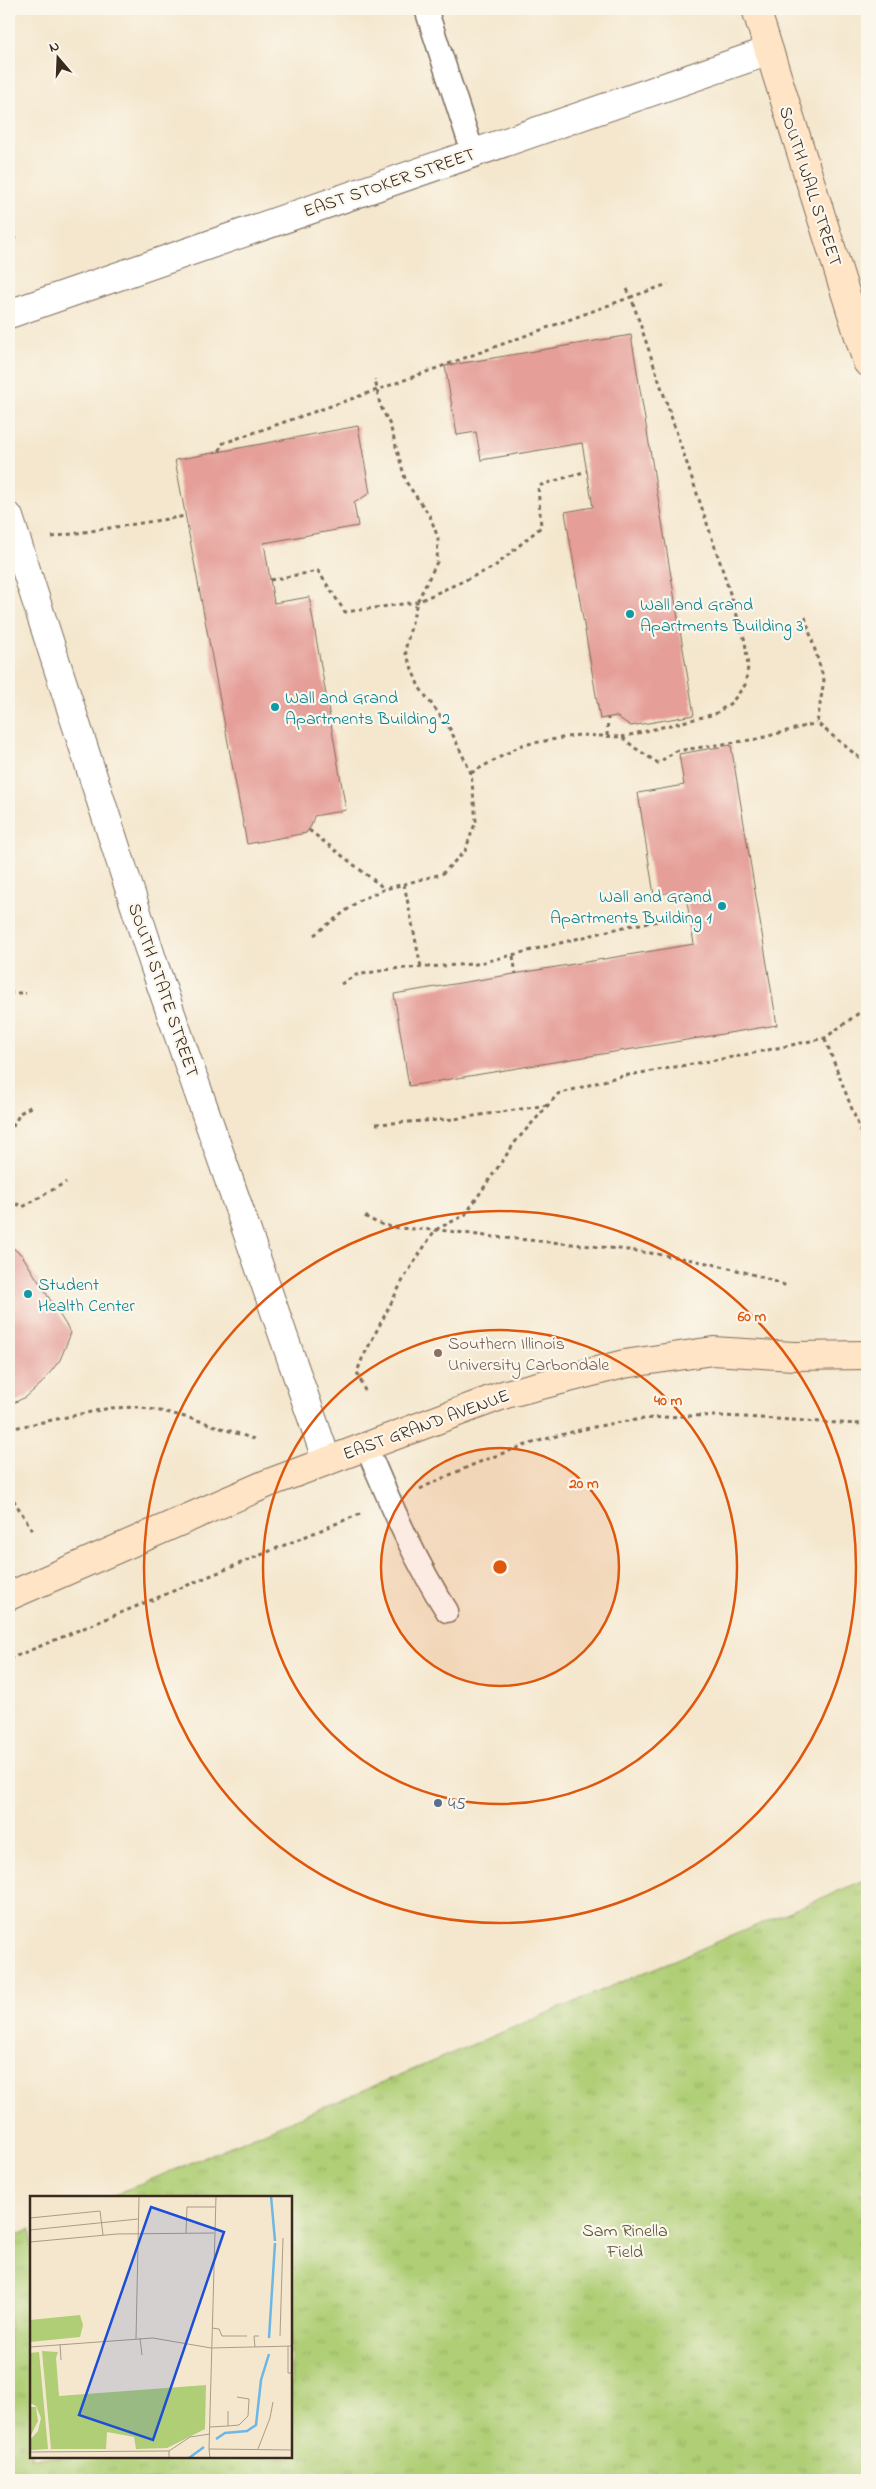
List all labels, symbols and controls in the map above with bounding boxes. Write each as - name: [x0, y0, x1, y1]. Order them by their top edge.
- north arrow: [32, 32, 82, 82]
- text: N: [46, 36, 62, 59]
- street label: SOUTH WALL STREET: [771, 103, 847, 270]
- street label: EAST STOKER STREET: [300, 142, 479, 226]
- place label: Wall and Grand Apartments Building 3: [640, 593, 804, 641]
- marker: Wall and Grand Apartments Building 3: [624, 608, 636, 620]
- place label: Wall and Grand Apartments Building 2: [285, 686, 450, 734]
- marker: Wall and Grand Apartments Building 2: [269, 701, 281, 713]
- place label: Wall and Grand Apartments Building 1: [550, 885, 712, 933]
- street label: SOUTH STATE STREET: [120, 900, 204, 1081]
- marker: Wall and Grand Apartments Building 1: [716, 900, 728, 912]
- place label: Student Health Center: [38, 1273, 135, 1320]
- marker: Student Health Center: [22, 1288, 34, 1300]
- text: 60 m: [737, 1306, 767, 1328]
- place label: Southern Illinois University Carbondale: [448, 1332, 610, 1379]
- marker: Southern Illinois University Carbondale: [432, 1347, 444, 1359]
- street label: EAST GRAND AVENUE: [340, 1384, 514, 1468]
- text: 40 m: [653, 1390, 682, 1412]
- text: 20 m: [568, 1473, 599, 1495]
- centre of rings: [491, 1558, 509, 1576]
- place label: 45: [448, 1792, 466, 1818]
- marker: 45: [432, 1797, 444, 1809]
- inset map: [30, 2196, 292, 2459]
- park label: Sam Rinella Field: [582, 2219, 668, 2266]

